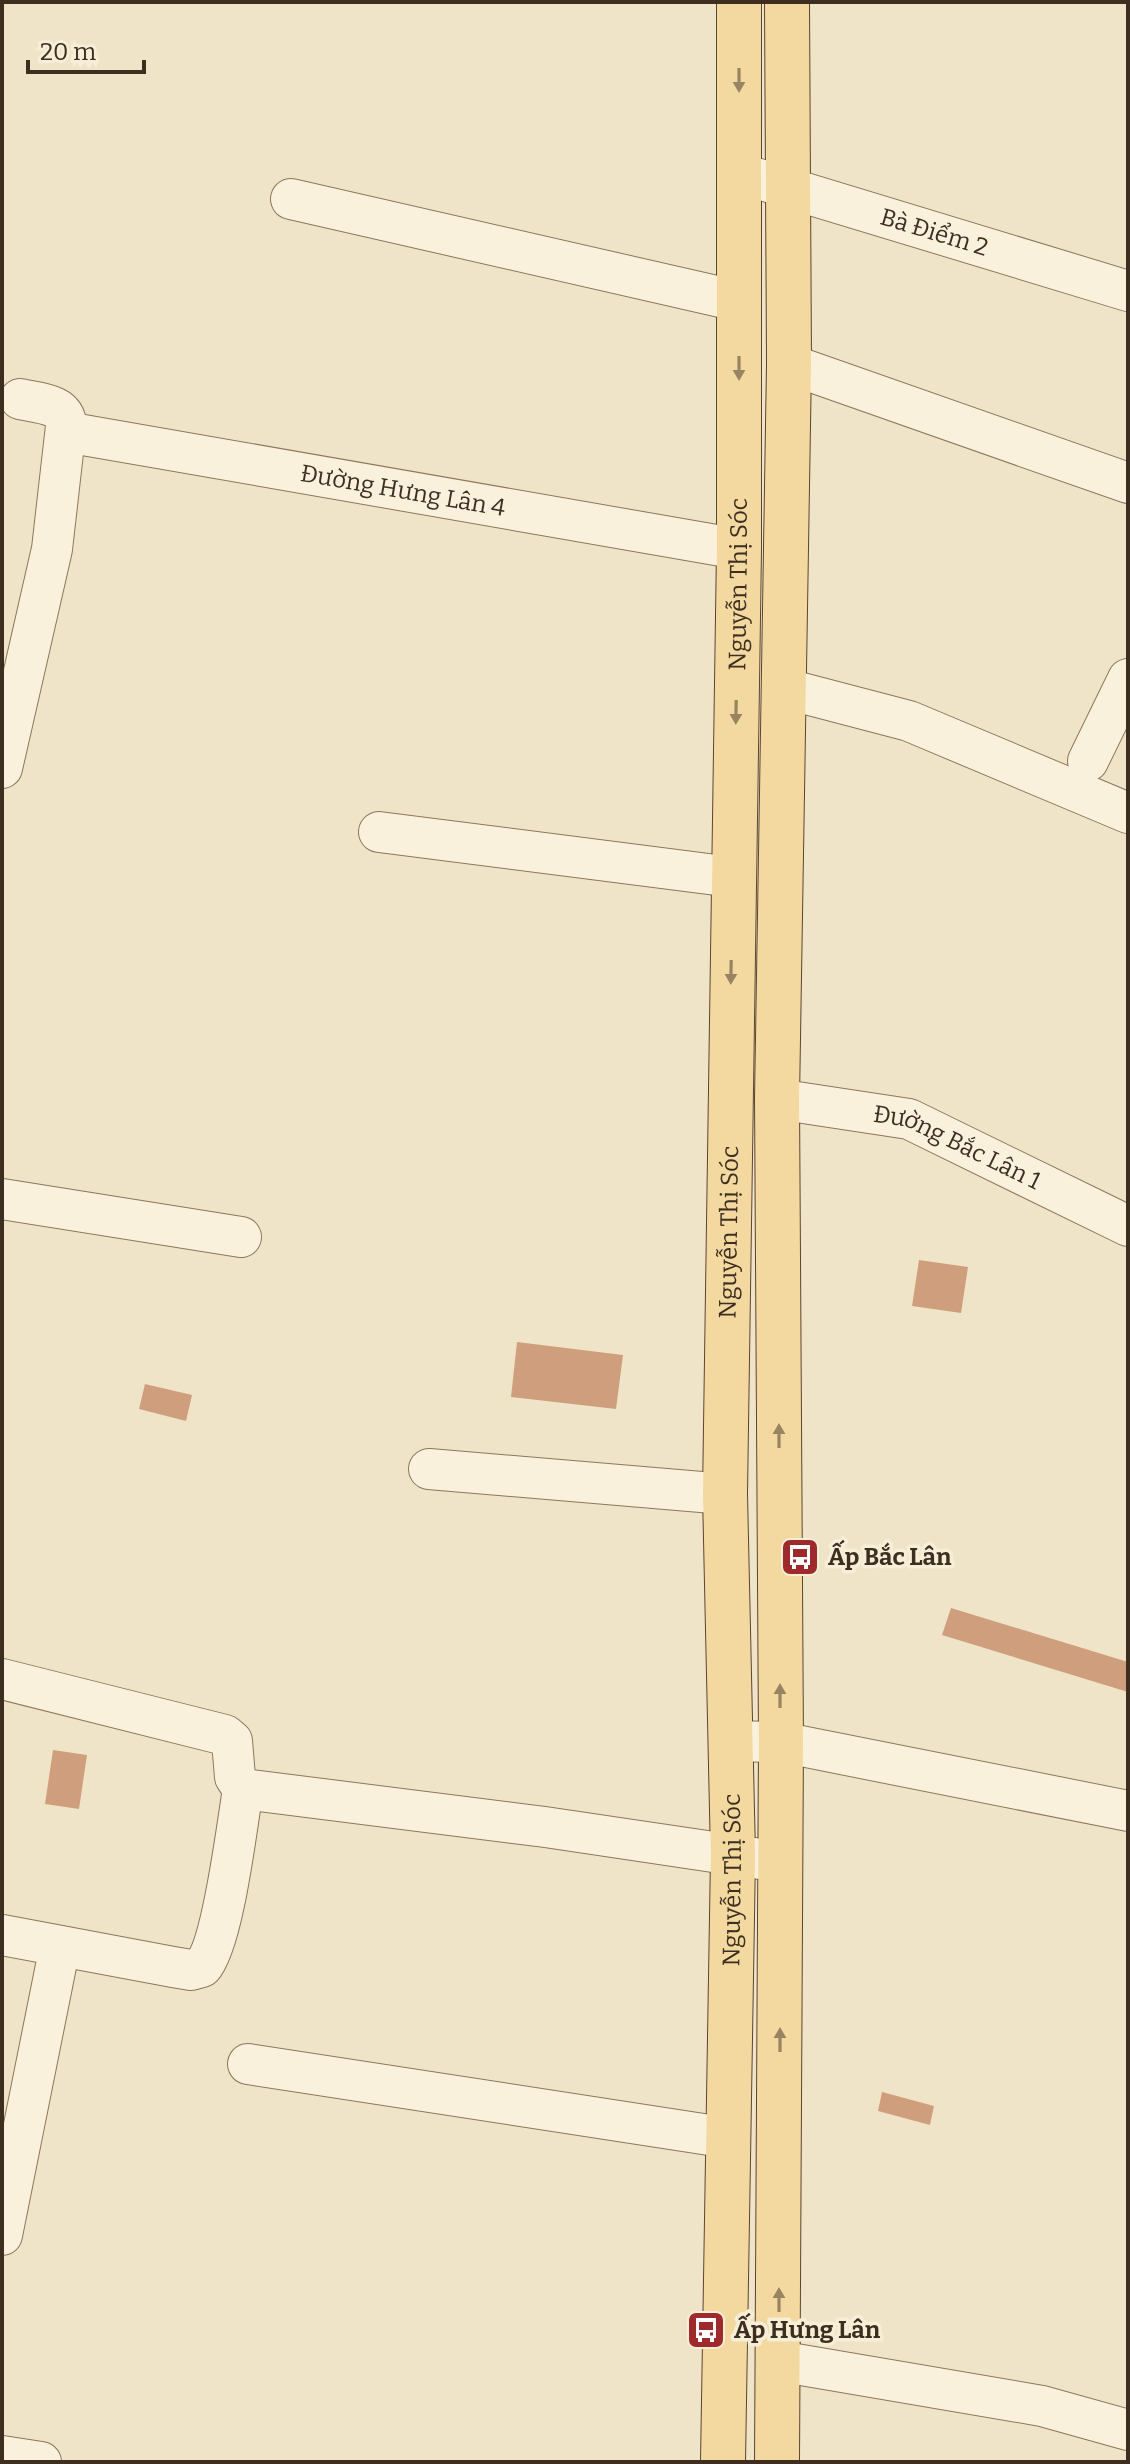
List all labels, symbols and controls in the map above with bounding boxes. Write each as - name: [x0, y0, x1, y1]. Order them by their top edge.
- scale bar: [28, 24, 144, 74]
- text: 20 m: [40, 38, 96, 66]
- one-way arrow: [733, 68, 745, 93]
- street label: Bà Điểm 2: [877, 203, 991, 262]
- one-way arrow: [733, 356, 745, 381]
- street label: Đường Hưng Lân 4: [298, 459, 507, 522]
- street label: Nguyễn Thị Sóc: [723, 498, 753, 671]
- one-way arrow: [729, 700, 742, 725]
- one-way arrow: [725, 960, 738, 985]
- street label: Đường Bắc Lân 1: [872, 1100, 1045, 1195]
- street label: Nguyễn Thị Sóc: [714, 1146, 744, 1319]
- one-way arrow: [773, 1423, 785, 1448]
- bus stop icon: Ấp Bắc Lân: [779, 1536, 821, 1578]
- place label: Ấp Bắc Lân: [828, 1539, 952, 1571]
- one-way arrow: [774, 1683, 786, 1708]
- street label: Nguyễn Thị Sóc: [717, 1793, 747, 1967]
- one-way arrow: [774, 2027, 786, 2052]
- one-way arrow: [773, 2287, 785, 2312]
- bus stop icon: Ấp Hưng Lân: [685, 2309, 727, 2351]
- place label: Ấp Hưng Lân: [734, 2312, 881, 2344]

